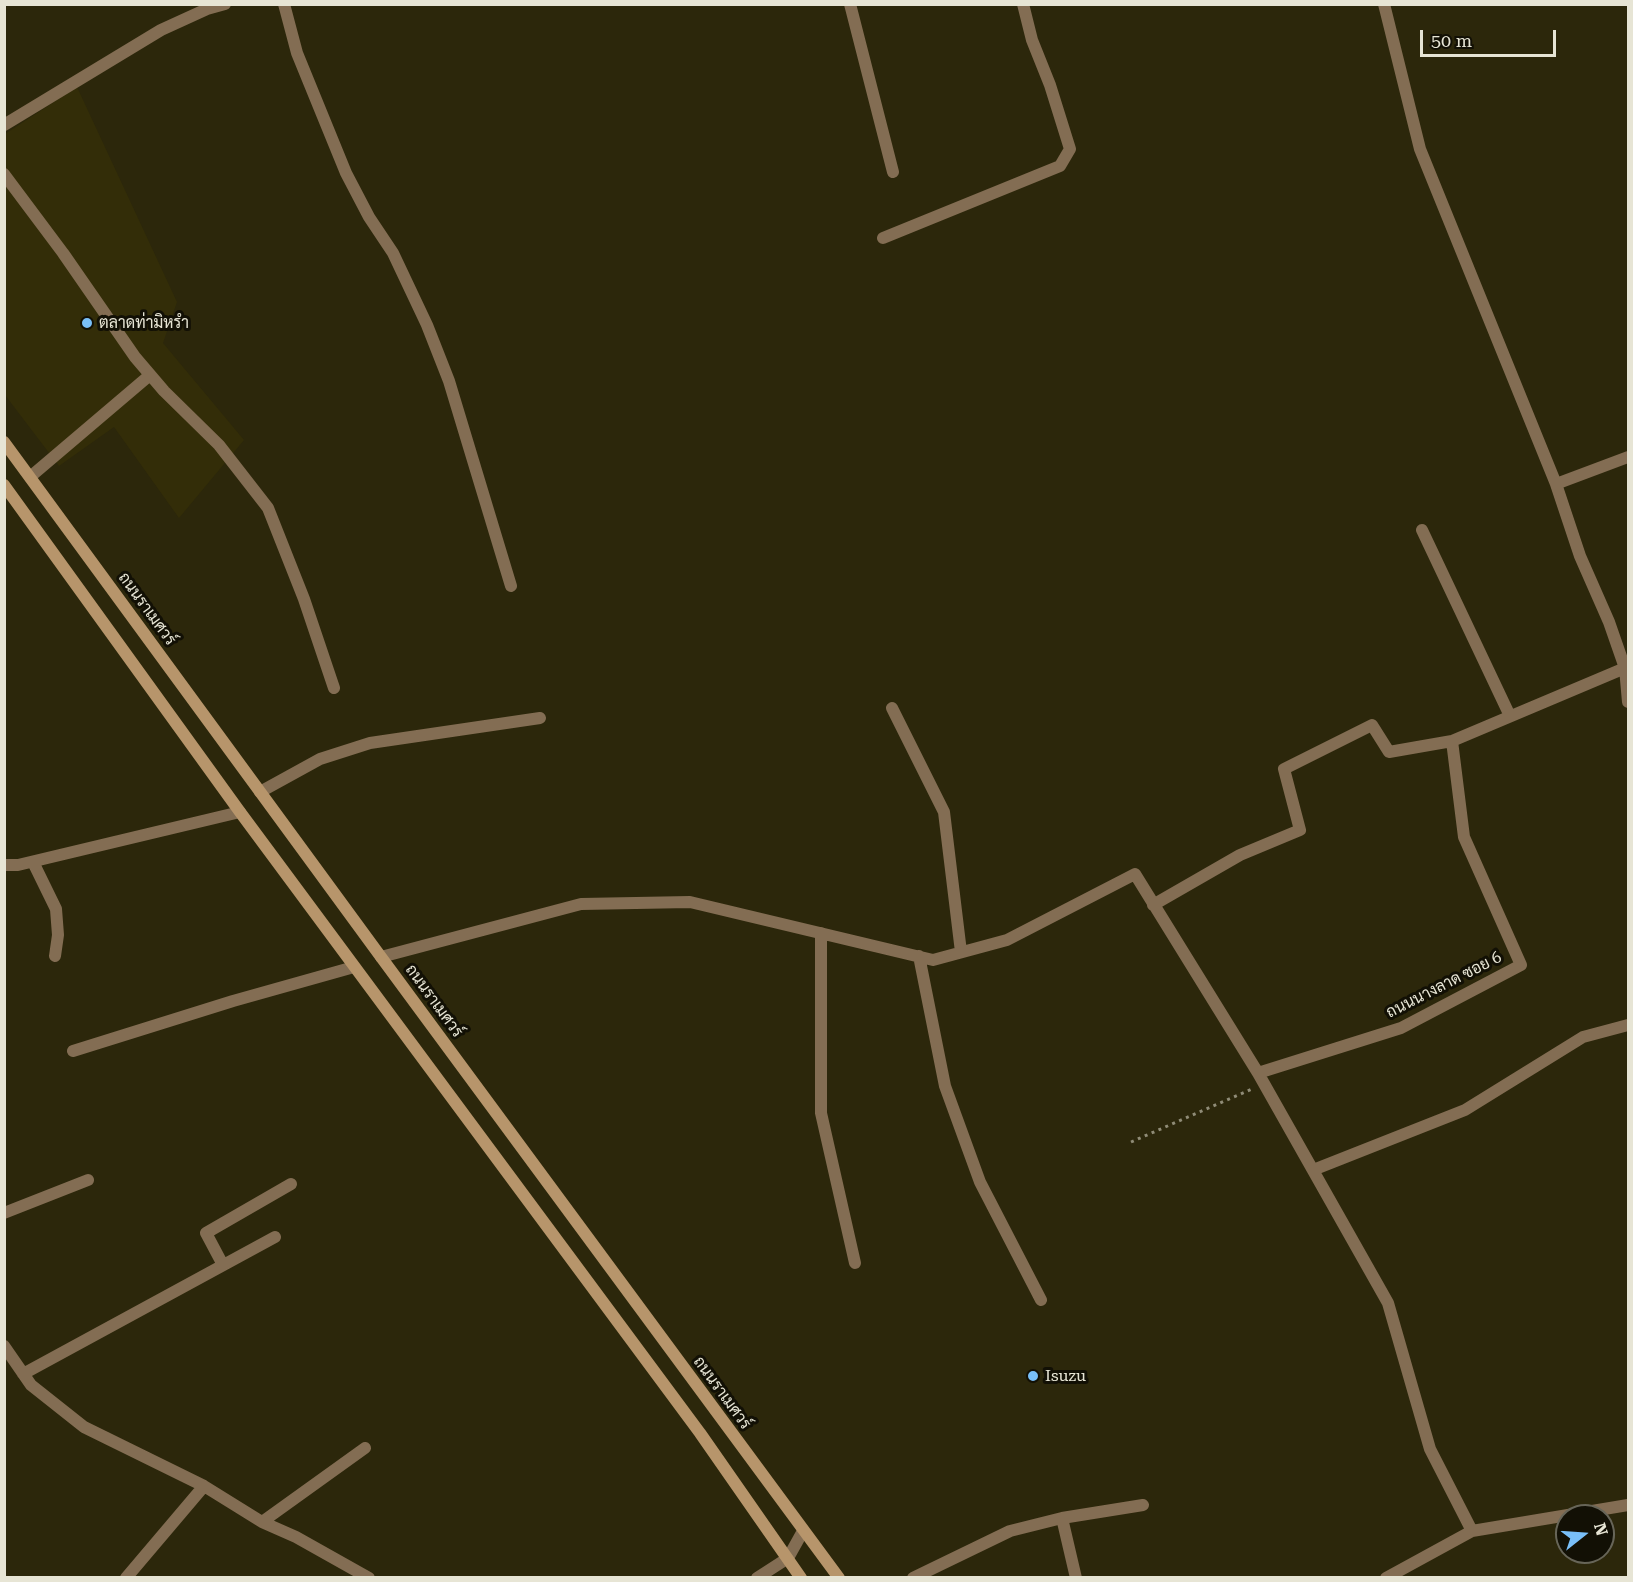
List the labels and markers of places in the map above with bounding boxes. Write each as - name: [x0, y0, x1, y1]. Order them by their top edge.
- place label: ตลาดท่ามิหรำ: [99, 313, 189, 333]
- marker: ตลาดท่ามิหรำ: [80, 316, 94, 330]
- place label: Isuzu: [1045, 1366, 1086, 1386]
- marker: Isuzu: [1026, 1369, 1040, 1383]

